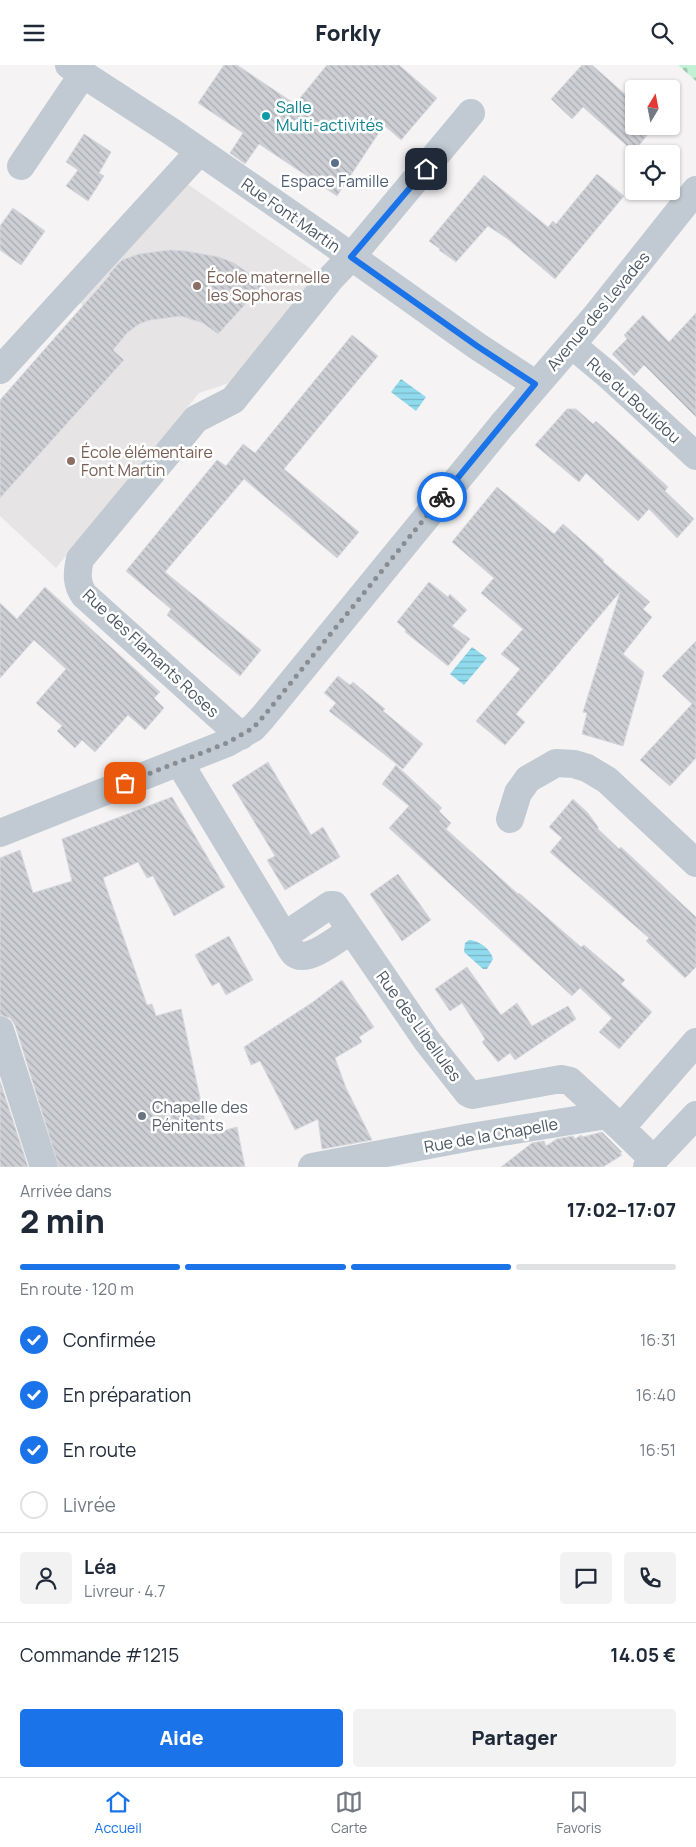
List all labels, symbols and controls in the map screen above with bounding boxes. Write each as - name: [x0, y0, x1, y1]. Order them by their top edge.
- text: Forkly: [315, 18, 381, 48]
- icon: menu: [20, 19, 48, 47]
- icon: search: [648, 19, 676, 47]
- north arrow: [625, 80, 680, 135]
- map controls: [625, 80, 680, 200]
- place label: Salle Multi-activités: [276, 96, 383, 136]
- marker: Salle Multi-activités: [260, 110, 272, 122]
- button: locate: [625, 145, 680, 200]
- pin: [405, 148, 447, 190]
- icon: home: [412, 155, 440, 183]
- marker: Espace Famille: [329, 157, 341, 169]
- place label: Espace Famille: [281, 170, 389, 192]
- street label: Rue Font Martin: [237, 173, 345, 257]
- street label: Avenue des Levades: [542, 247, 654, 375]
- place label: École maternelle les Sophoras: [207, 266, 330, 306]
- marker: École maternelle les Sophoras: [191, 280, 203, 292]
- street label: Rue du Boulidou: [582, 352, 686, 448]
- place label: École élémentaire Font Martin: [81, 441, 213, 481]
- marker: École élémentaire Font Martin: [65, 455, 77, 467]
- courier: [417, 472, 467, 522]
- icon: bike: [428, 483, 456, 511]
- street label: Rue des Flamants Roses: [78, 584, 224, 722]
- pin: [104, 762, 146, 804]
- icon: bag: [111, 769, 139, 797]
- street label: Rue des Libellules: [371, 966, 467, 1086]
- place label: Chapelle des Pénitents: [152, 1096, 248, 1136]
- marker: Chapelle des Pénitents: [136, 1110, 148, 1122]
- street label: Rue de la Chapelle: [422, 1112, 560, 1158]
- text: Arrivée dans: [20, 1180, 112, 1202]
- text: 17:02–17:07: [567, 1197, 676, 1223]
- text: 2 min: [20, 1199, 105, 1243]
- text: En route · 120 m: [20, 1278, 134, 1300]
- icon: check: [20, 1326, 48, 1354]
- text: Confirmée: [63, 1327, 156, 1353]
- text: 16:31: [640, 1329, 676, 1351]
- icon: check: [20, 1381, 48, 1409]
- text: En préparation: [63, 1382, 191, 1408]
- text: 16:40: [636, 1384, 676, 1406]
- icon: check: [20, 1436, 48, 1464]
- text: En route: [63, 1437, 136, 1463]
- text: 16:51: [640, 1439, 676, 1461]
- text: Livrée: [63, 1492, 116, 1518]
- button: person: [20, 1552, 72, 1604]
- button: chat: [560, 1552, 612, 1604]
- button: phone: [624, 1552, 676, 1604]
- text: Léa: [84, 1554, 116, 1580]
- text: Livreur · 4.7: [84, 1580, 166, 1602]
- text: Commande #1215: [20, 1642, 179, 1668]
- text: 14.05 €: [610, 1642, 676, 1668]
- button: Aide: [20, 1709, 343, 1767]
- button: Partager: [353, 1709, 676, 1767]
- tab: Accueil: [95, 1788, 142, 1837]
- tab: Carte: [331, 1788, 367, 1837]
- tab: Favoris: [556, 1788, 601, 1837]

